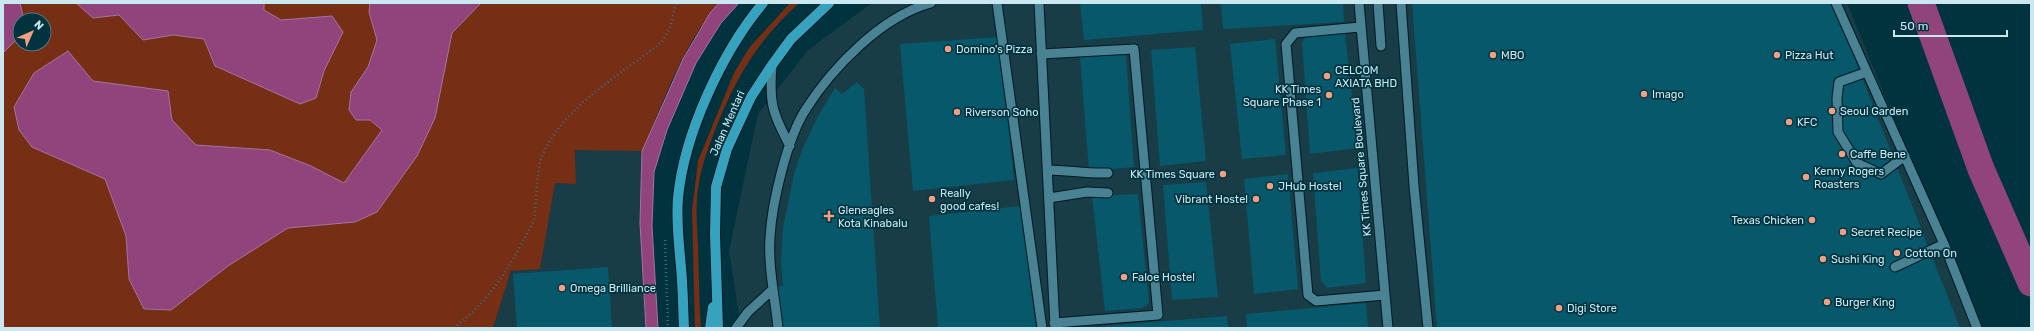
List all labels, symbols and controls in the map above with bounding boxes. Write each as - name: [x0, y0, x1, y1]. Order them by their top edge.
- north arrow: [12, 12, 52, 52]
- scale bar: [1894, 12, 2007, 38]
- text: N: [31, 18, 46, 33]
- text: 50 m: [1900, 19, 1928, 33]
- place label: Domino's Pizza: [956, 43, 1032, 56]
- marker: Domino's Pizza: [943, 44, 953, 54]
- place label: MBO: [1501, 49, 1525, 62]
- place label: Pizza Hut: [1785, 49, 1834, 62]
- marker: MBO: [1488, 50, 1498, 60]
- marker: Pizza Hut: [1772, 50, 1782, 60]
- place label: CELCOM AXIATA BHD: [1335, 64, 1397, 90]
- marker: CELCOM AXIATA BHD: [1322, 71, 1332, 81]
- place label: KK Times Square Phase 1: [1243, 83, 1321, 109]
- place label: Imago: [1652, 88, 1684, 101]
- street label: Jalan Mentari: [707, 89, 748, 158]
- marker: Imago: [1639, 89, 1649, 99]
- marker: KK Times Square Phase 1: [1324, 90, 1334, 100]
- street label: KK Times Square Boulevard: [1349, 97, 1374, 237]
- place label: Seoul Garden: [1840, 105, 1908, 118]
- place label: Riverson Soho: [965, 106, 1039, 119]
- marker: Seoul Garden: [1827, 106, 1837, 116]
- marker: Riverson Soho: [952, 107, 962, 117]
- place label: KFC: [1797, 116, 1817, 129]
- marker: KFC: [1784, 117, 1794, 127]
- place label: Caffe Bene: [1850, 148, 1906, 161]
- marker: Caffe Bene: [1837, 149, 1847, 159]
- place label: Kenny Rogers Roasters: [1814, 165, 1884, 191]
- place label: KK Times Square: [1130, 168, 1215, 181]
- marker: KK Times Square: [1218, 169, 1228, 179]
- marker: Kenny Rogers Roasters: [1801, 172, 1811, 182]
- place label: JHub Hostel: [1278, 180, 1342, 193]
- marker: JHub Hostel: [1265, 181, 1275, 191]
- place label: Really good cafes!: [940, 187, 999, 213]
- place label: Vibrant Hostel: [1175, 193, 1248, 206]
- marker: Really good cafes!: [927, 194, 937, 204]
- marker: Vibrant Hostel: [1251, 194, 1261, 204]
- place label: Gleneagles Kota Kinabalu: [838, 204, 908, 230]
- marker: Gleneagles Kota Kinabalu: [823, 210, 835, 222]
- place label: Texas Chicken: [1731, 214, 1804, 227]
- marker: Texas Chicken: [1807, 215, 1817, 225]
- place label: Secret Recipe: [1851, 226, 1922, 239]
- marker: Secret Recipe: [1838, 227, 1848, 237]
- place label: Cotton On: [1905, 247, 1957, 260]
- marker: Cotton On: [1892, 248, 1902, 258]
- place label: Sushi King: [1831, 253, 1885, 266]
- marker: Sushi King: [1818, 254, 1828, 264]
- place label: Faloe Hostel: [1132, 271, 1195, 284]
- marker: Faloe Hostel: [1119, 272, 1129, 282]
- place label: Omega Brilliance: [570, 282, 656, 295]
- marker: Omega Brilliance: [557, 283, 567, 293]
- place label: Burger King: [1835, 296, 1895, 309]
- marker: Burger King: [1822, 297, 1832, 307]
- place label: Digi Store: [1567, 302, 1617, 315]
- marker: Digi Store: [1554, 303, 1564, 313]

